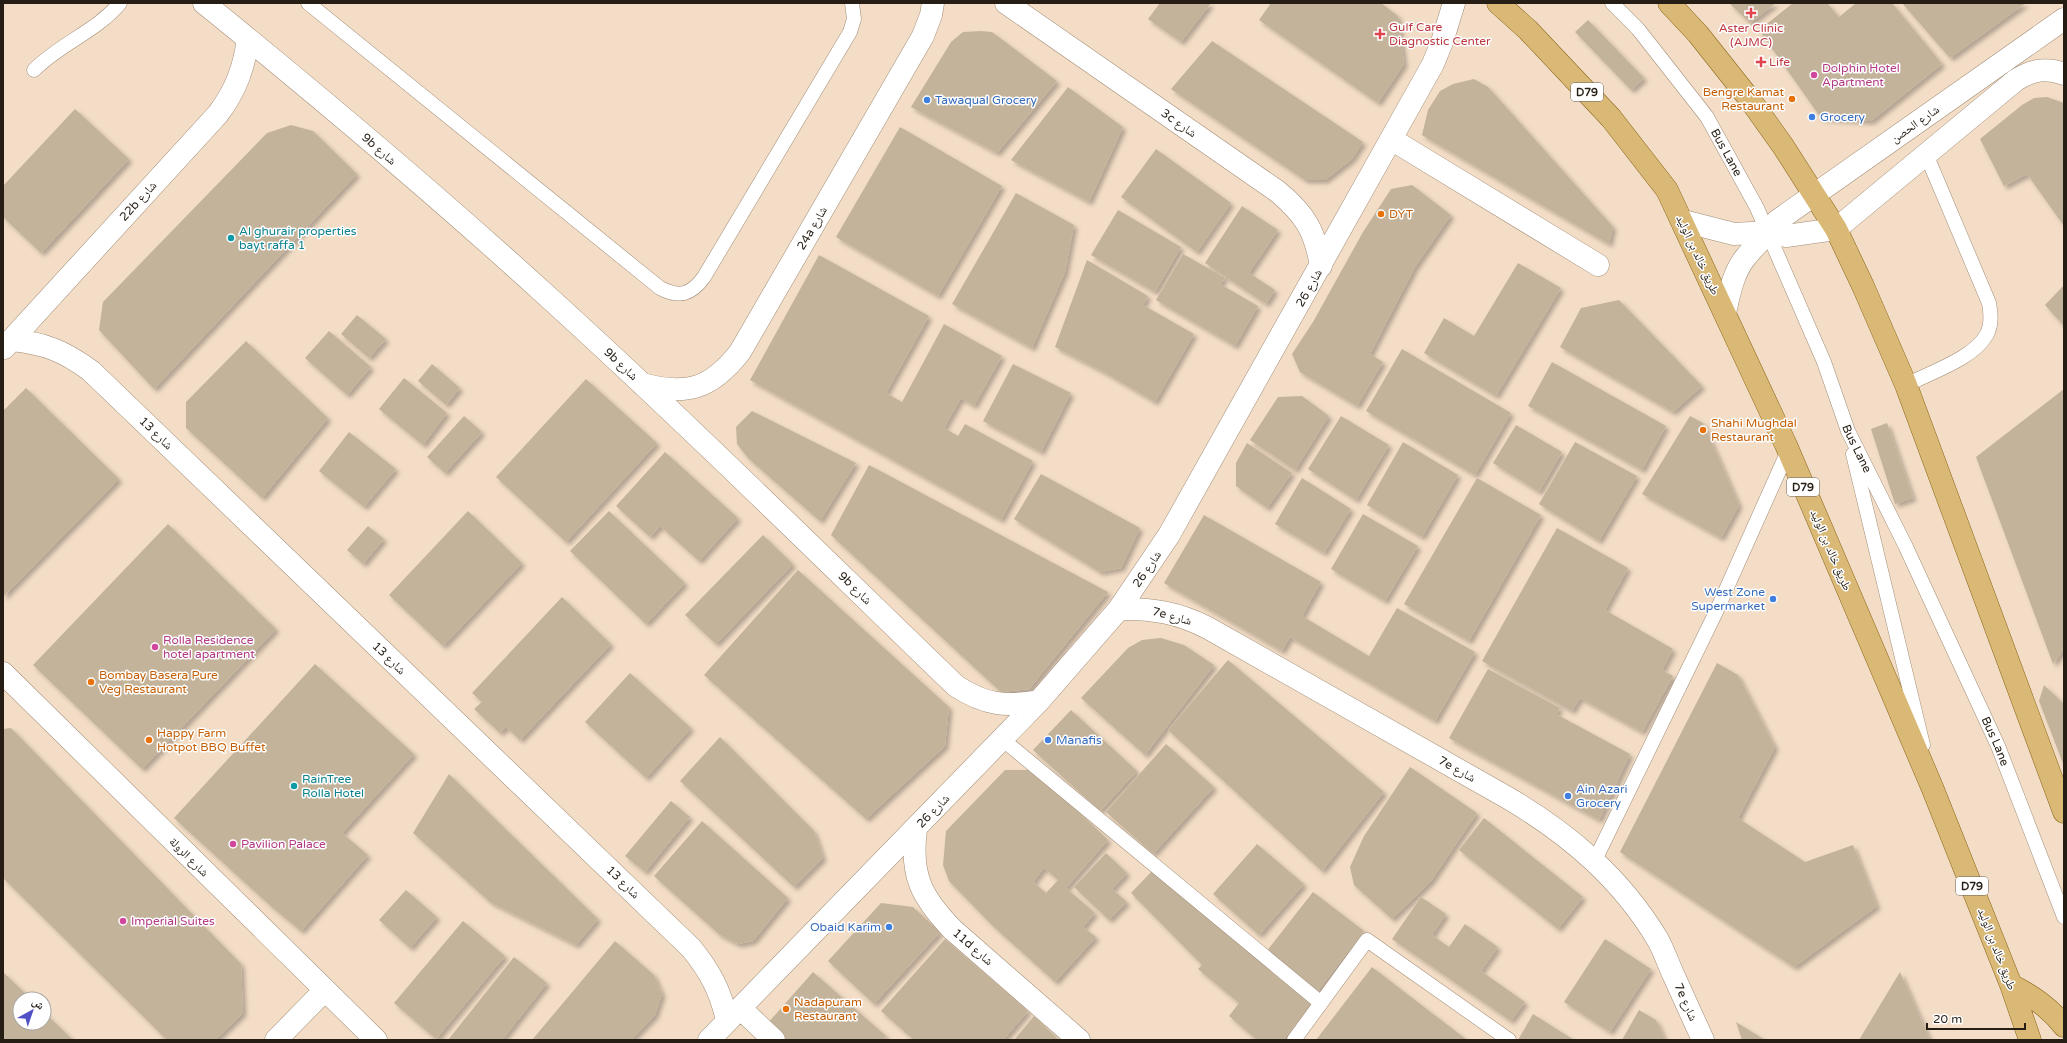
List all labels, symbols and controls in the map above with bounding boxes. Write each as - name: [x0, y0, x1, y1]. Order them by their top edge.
- marker: Aster Clinic (AJMC): [1745, 7, 1757, 19]
- place label: Gulf Care Diagnostic Center: [1389, 20, 1491, 48]
- place label: Aster Clinic (AJMC): [1719, 21, 1783, 49]
- marker: Gulf Care Diagnostic Center: [1374, 28, 1386, 40]
- place label: Life: [1769, 55, 1790, 69]
- marker: Life: [1756, 57, 1766, 67]
- place label: Dolphin Hotel Apartment: [1822, 61, 1900, 89]
- marker: Dolphin Hotel Apartment: [1809, 70, 1819, 80]
- road number: D79: [1571, 83, 1603, 101]
- place label: Bengre Kamat Restaurant: [1703, 85, 1784, 113]
- place label: Tawaqual Grocery: [935, 93, 1037, 107]
- marker: Bengre Kamat Restaurant: [1787, 94, 1797, 104]
- marker: Tawaqual Grocery: [922, 95, 932, 105]
- street label: شارع الحصن: [1888, 102, 1942, 147]
- street label: 3c شارع: [1158, 106, 1199, 141]
- place label: Grocery: [1820, 110, 1866, 124]
- marker: Grocery: [1807, 112, 1817, 122]
- street label: Bus Lane: [1708, 126, 1745, 179]
- street label: 9b شارع: [358, 130, 399, 169]
- street label: 22b شارع: [117, 178, 160, 224]
- street label: 24a شارع: [794, 204, 831, 253]
- place label: DYT: [1389, 207, 1414, 221]
- marker: DYT: [1376, 209, 1386, 219]
- street label: طريق خالد بن الوليد: [1673, 213, 1723, 297]
- place label: Al ghurair properties bayt raffa 1: [239, 224, 357, 252]
- marker: Al ghurair properties bayt raffa 1: [226, 233, 236, 243]
- street label: شارع 26: [1293, 267, 1326, 310]
- street label: 9b شارع: [601, 345, 641, 384]
- street label: شارع 13: [136, 414, 176, 453]
- place label: Shahi Mughdal Restaurant: [1711, 416, 1797, 444]
- street label: Bus Lane: [1839, 423, 1875, 475]
- marker: Shahi Mughdal Restaurant: [1698, 425, 1708, 435]
- road number: D79: [1787, 478, 1819, 496]
- street label: طريق خالد بن الوليد: [1807, 507, 1854, 593]
- street label: شارع 26: [1130, 548, 1165, 590]
- street label: 9b شارع: [835, 569, 875, 608]
- place label: West Zone Supermarket: [1691, 585, 1765, 613]
- marker: West Zone Supermarket: [1768, 594, 1778, 604]
- street label: 7e شارع: [1150, 604, 1193, 629]
- place label: Rolla Residence hotel apartment: [163, 633, 255, 661]
- street label: شارع 13: [369, 639, 409, 678]
- marker: Rolla Residence hotel apartment: [150, 642, 160, 652]
- place label: Bombay Basera Pure Veg Restaurant: [99, 668, 218, 696]
- marker: Bombay Basera Pure Veg Restaurant: [86, 677, 96, 687]
- street label: Bus Lane: [1978, 715, 2012, 768]
- place label: Happy Farm Hotpot BBQ Buffet: [157, 726, 266, 754]
- place label: Manafis: [1056, 733, 1102, 747]
- marker: Happy Farm Hotpot BBQ Buffet: [144, 735, 154, 745]
- marker: Manafis: [1043, 735, 1053, 745]
- street label: 7e شارع: [1436, 753, 1478, 786]
- place label: RainTree Rolla Hotel: [302, 772, 364, 800]
- marker: RainTree Rolla Hotel: [289, 781, 299, 791]
- place label: Ain Azari Grocery: [1576, 782, 1628, 810]
- street label: شارع 26: [914, 791, 953, 831]
- marker: Ain Azari Grocery: [1563, 791, 1573, 801]
- street label: شارع الرولة: [166, 834, 212, 880]
- place label: Pavilion Palace: [241, 837, 326, 851]
- marker: Pavilion Palace: [228, 839, 238, 849]
- street label: شارع 13: [603, 863, 643, 902]
- road number: D79: [1956, 877, 1988, 895]
- street label: طريق خالد بن الوليد: [1975, 906, 2019, 992]
- place label: Imperial Suites: [131, 914, 215, 928]
- marker: Imperial Suites: [118, 916, 128, 926]
- place label: Obaid Karim: [810, 920, 881, 934]
- marker: Obaid Karim: [884, 922, 894, 932]
- street label: 11d شارع: [949, 926, 996, 969]
- street label: 7e شارع: [1671, 981, 1701, 1024]
- north arrow: [12, 991, 52, 1031]
- text: ش: [29, 995, 47, 1013]
- place label: Nadapuram Restaurant: [794, 995, 862, 1023]
- marker: Nadapuram Restaurant: [781, 1004, 791, 1014]
- scale bar: [1927, 1005, 2025, 1031]
- text: 20 m: [1933, 1012, 1962, 1026]

